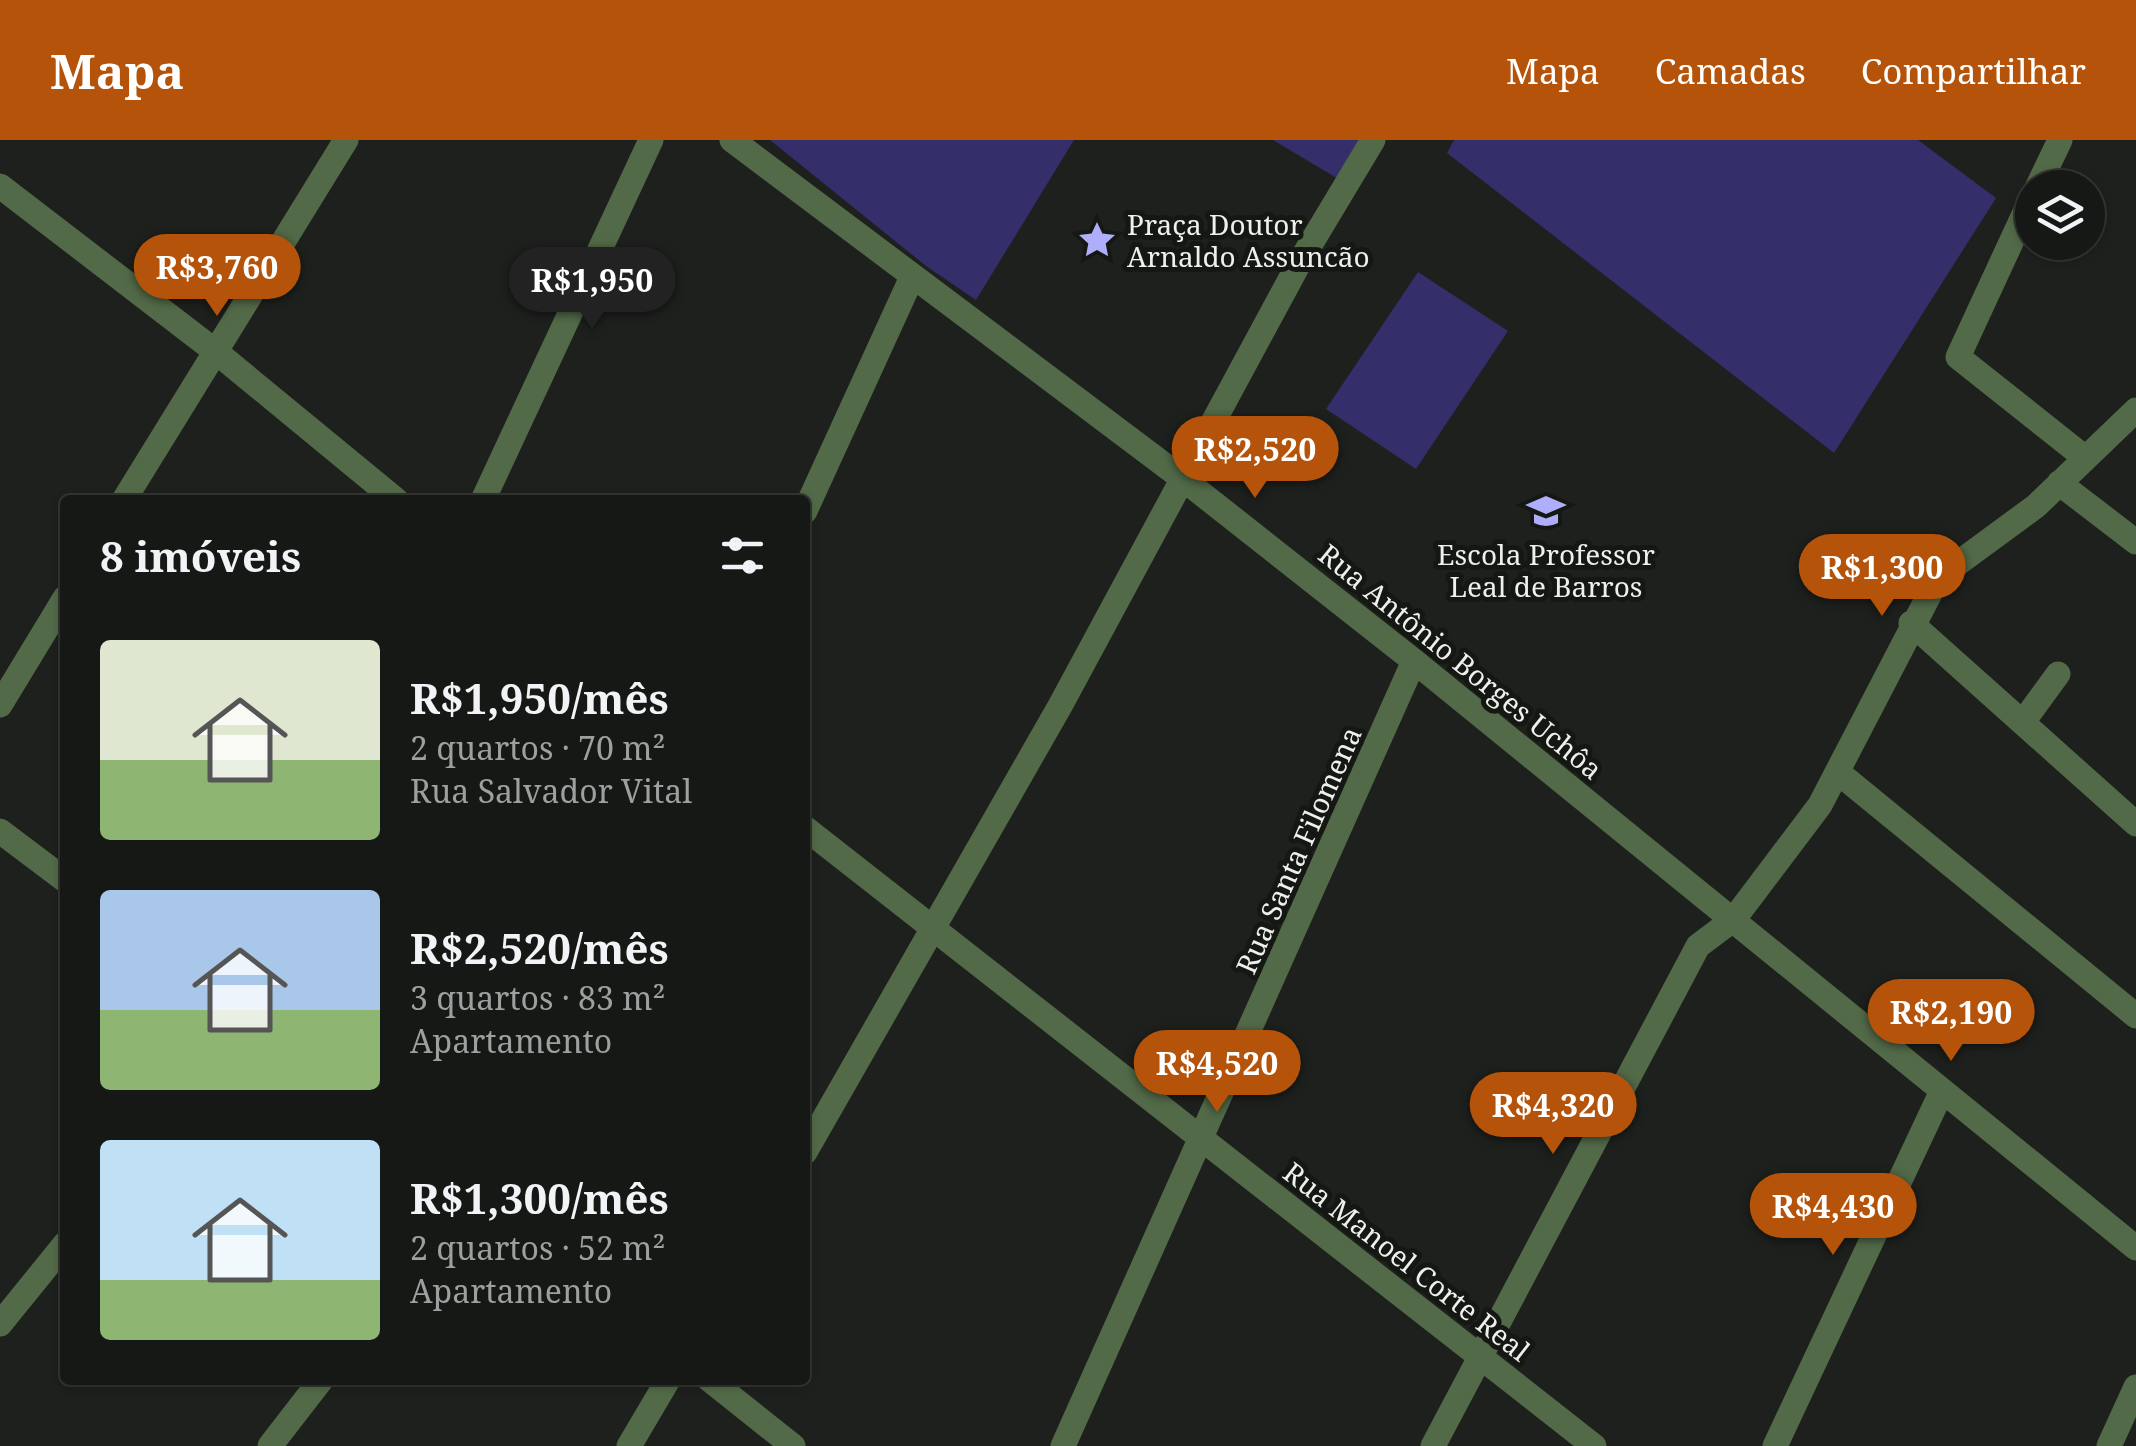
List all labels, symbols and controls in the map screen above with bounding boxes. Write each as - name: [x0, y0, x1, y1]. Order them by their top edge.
- text: Mapa: [50, 38, 184, 103]
- text: Mapa: [1506, 47, 1600, 94]
- text: Camadas: [1655, 47, 1806, 94]
- text: Compartilhar: [1861, 47, 2086, 94]
- map controls: [2015, 170, 2105, 260]
- button: layers: [2015, 170, 2105, 260]
- place label: Praça Doutor Arnaldo Assuncão: [1127, 205, 1370, 275]
- place icon: Praça Doutor Arnaldo Assuncão: [1076, 219, 1118, 261]
- pin: R$3,760: [125, 234, 309, 319]
- text: R$3,760: [156, 245, 278, 288]
- pin: R$1,950: [500, 247, 684, 332]
- text: R$1,950: [531, 258, 653, 301]
- pin: R$2,520: [1163, 416, 1347, 501]
- text: R$2,520: [1194, 427, 1316, 470]
- school or university icon: Escola Professor Leal de Barros: [1525, 490, 1567, 532]
- text: 8 imóveis: [100, 527, 301, 584]
- icon: filters: [715, 528, 770, 583]
- pin: R$1,300: [1790, 534, 1974, 619]
- street label: Rua Antônio Borges Uchôa: [1311, 535, 1611, 787]
- place label: Escola Professor Leal de Barros: [1437, 535, 1655, 605]
- text: R$1,300: [1821, 545, 1943, 588]
- text: R$1,950/mês: [410, 669, 669, 726]
- icon: home: [180, 680, 300, 800]
- street label: Rua Santa Filomena: [1226, 720, 1370, 980]
- text: 2 quartos · 70 m²: [410, 726, 665, 769]
- text: Rua Salvador Vital: [410, 769, 692, 812]
- text: R$2,520/mês: [410, 919, 669, 976]
- icon: home: [180, 930, 300, 1050]
- text: 3 quartos · 83 m²: [410, 976, 665, 1019]
- pin: R$2,190: [1859, 979, 2043, 1064]
- text: R$2,190: [1890, 990, 2012, 1033]
- text: Apartamento: [410, 1019, 612, 1062]
- pin: R$4,520: [1125, 1030, 1309, 1115]
- text: R$4,520: [1156, 1041, 1278, 1084]
- pin: R$4,320: [1461, 1072, 1645, 1157]
- text: R$4,320: [1492, 1083, 1614, 1126]
- street label: Rua Manoel Corte Real: [1276, 1153, 1538, 1369]
- text: R$1,300/mês: [410, 1169, 669, 1226]
- pin: R$4,430: [1741, 1173, 1925, 1258]
- icon: home: [180, 1180, 300, 1300]
- text: R$4,430: [1772, 1184, 1894, 1227]
- text: 2 quartos · 52 m²: [410, 1226, 665, 1269]
- text: Apartamento: [410, 1269, 612, 1312]

